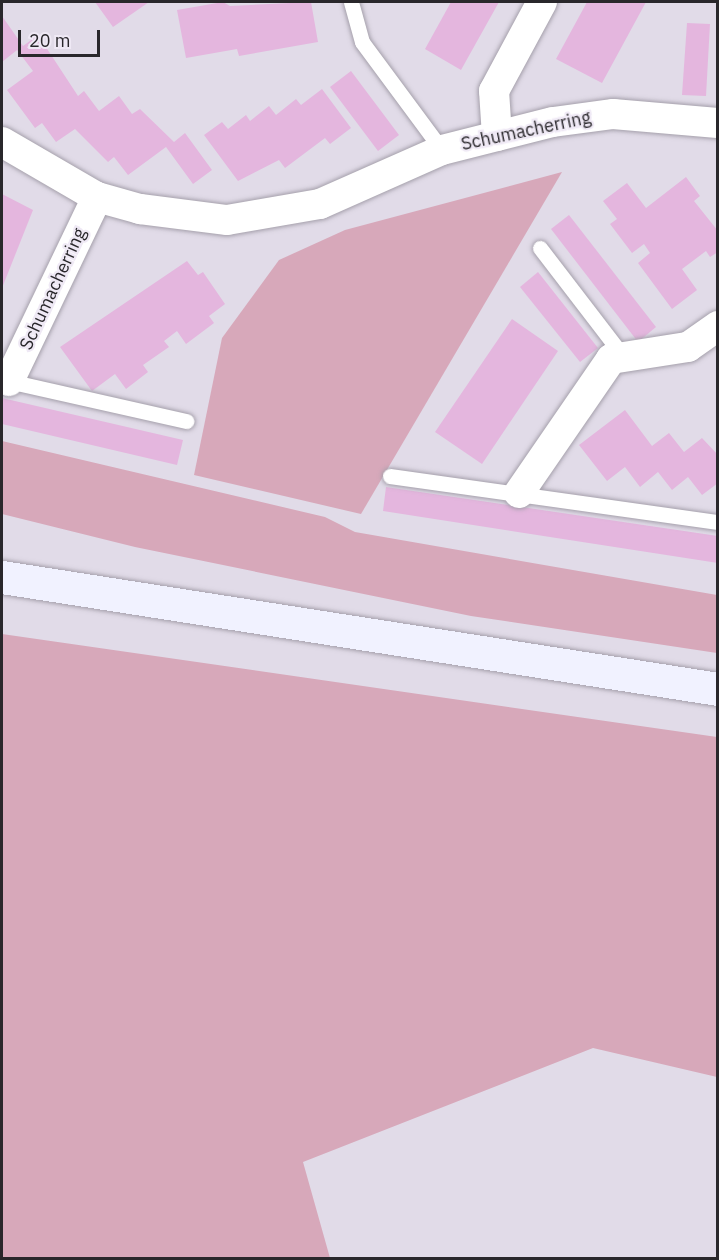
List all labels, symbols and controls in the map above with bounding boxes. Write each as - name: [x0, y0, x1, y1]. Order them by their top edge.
- scale bar: [21, 18, 104, 56]
- text: 20 m: [29, 29, 71, 52]
- street label: Schumacherring: [459, 107, 593, 155]
- street label: Schumacherring: [15, 225, 91, 353]

